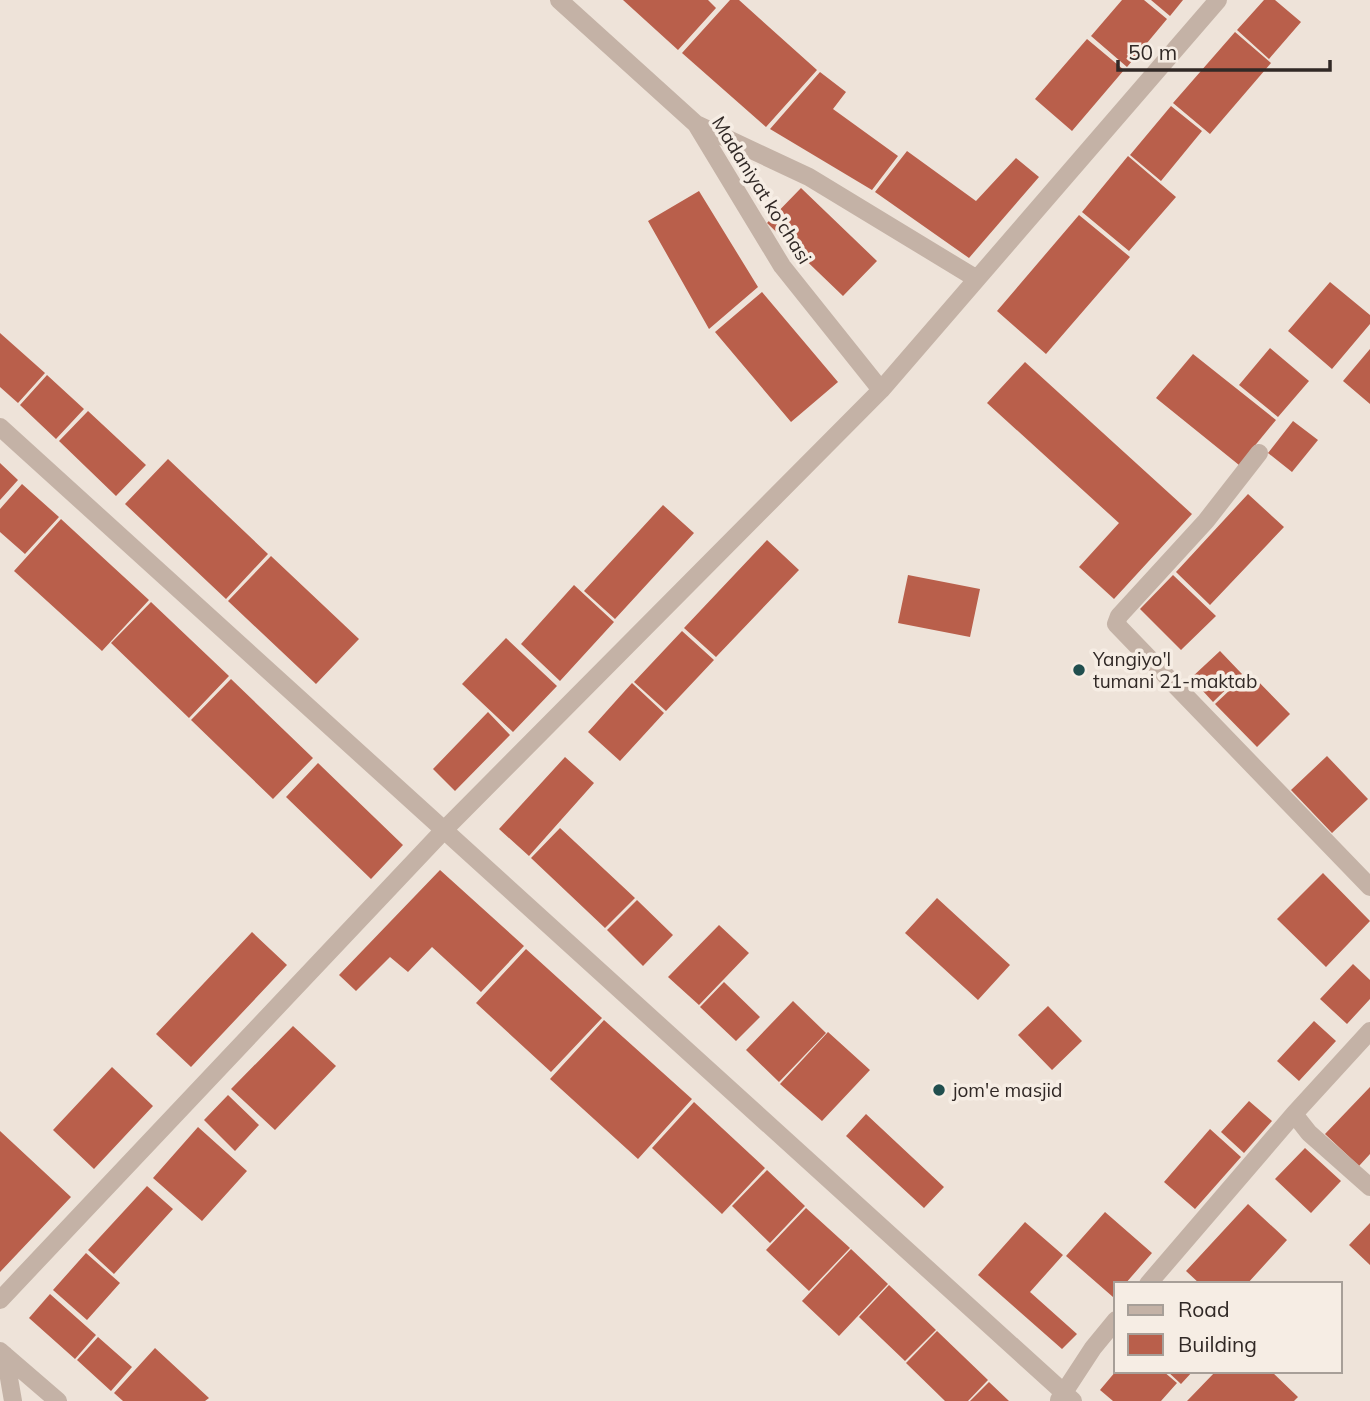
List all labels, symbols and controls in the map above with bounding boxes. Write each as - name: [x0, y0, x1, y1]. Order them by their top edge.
- scale bar: [1118, 28, 1330, 72]
- text: 50 m: [1128, 39, 1177, 65]
- street label: Madaniyat ko'chasi: [707, 112, 817, 268]
- place label: Yangiyo'l tumani 21-maktab: [1092, 647, 1257, 693]
- marker: Yangiyo'l tumani 21-maktab: [1071, 662, 1087, 678]
- place label: jom'e masjid: [951, 1078, 1063, 1102]
- marker: jom'e masjid: [931, 1082, 947, 1098]
- legend: [1114, 1282, 1342, 1373]
- text: Road: [1178, 1296, 1229, 1322]
- text: Building: [1178, 1331, 1257, 1357]

